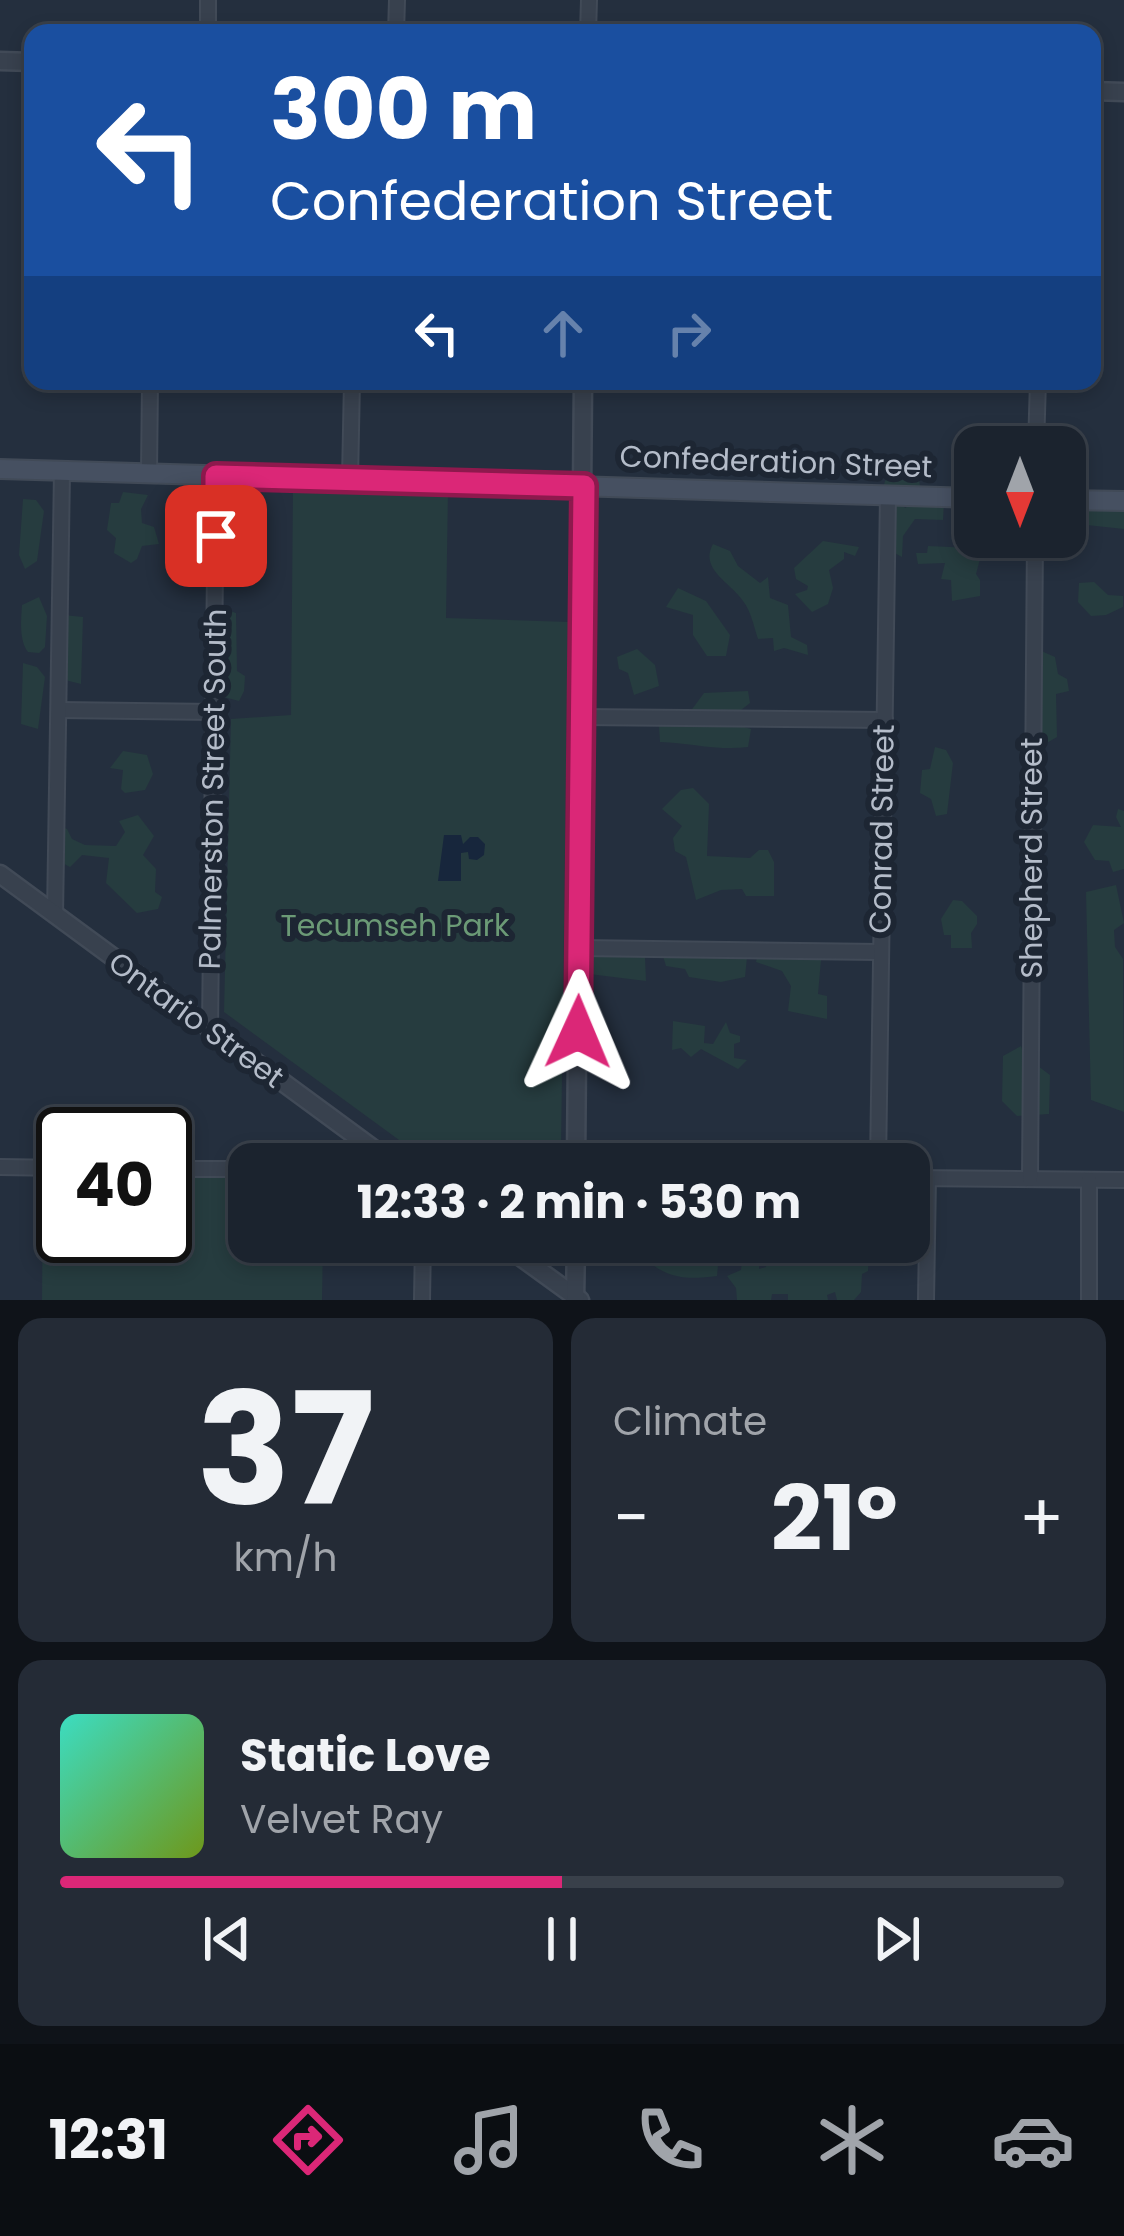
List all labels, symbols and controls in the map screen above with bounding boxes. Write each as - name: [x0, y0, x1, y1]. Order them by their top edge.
- text: 300 m: [270, 51, 537, 168]
- icon: left: [72, 72, 228, 228]
- text: Confederation Street: [270, 163, 833, 239]
- icon: left: [404, 300, 470, 366]
- icon: ahead: [530, 300, 596, 366]
- icon: right: [656, 300, 722, 366]
- north arrow: [954, 426, 1086, 558]
- map controls: [954, 426, 1086, 558]
- street label: Confederation Street: [619, 435, 933, 488]
- pin: [165, 485, 267, 587]
- icon: arrive: [183, 503, 249, 569]
- street label: Palmerston Street South: [188, 608, 237, 970]
- street label: Conrad Street: [858, 724, 905, 934]
- street label: Shepherd Street: [1010, 738, 1053, 978]
- park label: Tecumseh Park: [281, 904, 510, 947]
- street label: Ontario Street: [100, 941, 293, 1098]
- position arrow: [515, 969, 641, 1095]
- speed limit sign: 40: [36, 1107, 192, 1263]
- text: 12:33 · 2 min · 530 m: [357, 1171, 801, 1234]
- text: 37: [197, 1340, 374, 1559]
- text: Climate: [613, 1394, 767, 1449]
- text: 21°: [771, 1455, 898, 1582]
- text: −: [613, 1472, 649, 1564]
- text: +: [1019, 1472, 1064, 1564]
- text: km/h: [234, 1530, 337, 1585]
- text: Static Love: [240, 1724, 491, 1787]
- text: Velvet Ray: [240, 1792, 443, 1847]
- icon: previous: [194, 1906, 260, 1972]
- icon: pause: [529, 1906, 595, 1972]
- icon: next: [864, 1906, 930, 1972]
- icon: directions: [266, 2098, 350, 2182]
- icon: music: [447, 2098, 531, 2182]
- icon: phone: [628, 2098, 712, 2182]
- icon: climate: [810, 2098, 894, 2182]
- icon: car: [991, 2098, 1075, 2182]
- text: 12:31: [49, 2102, 168, 2178]

